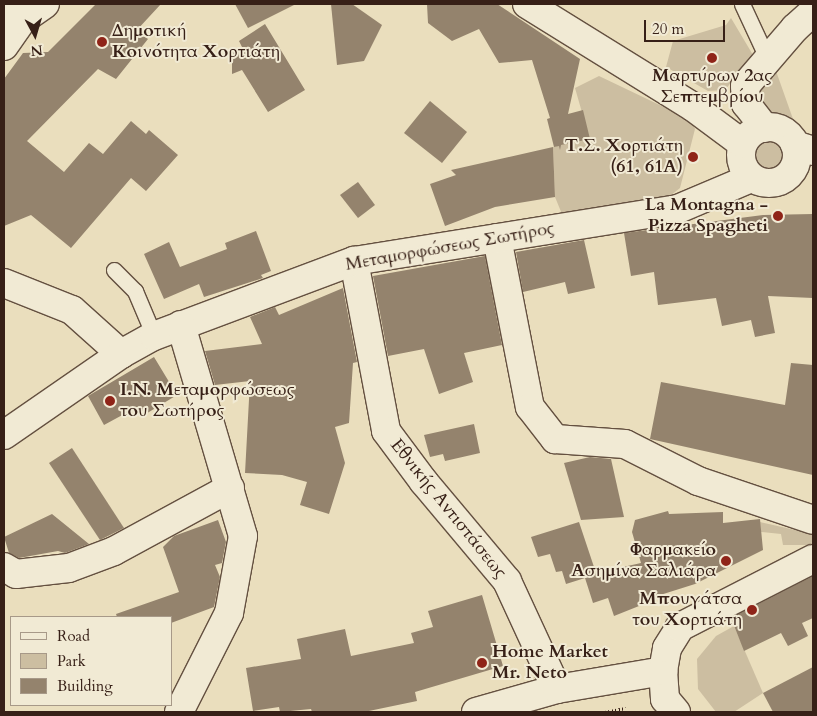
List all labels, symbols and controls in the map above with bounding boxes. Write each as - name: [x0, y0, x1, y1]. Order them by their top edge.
- north arrow: [10, 10, 60, 60]
- scale bar: [647, 10, 728, 42]
- text: 20 m: [652, 19, 684, 39]
- place label: Δημοτική Κοινότητα Χορτιάτη: [112, 21, 280, 64]
- marker: Δημοτική Κοινότητα Χορτιάτη: [96, 36, 108, 48]
- text: N: [30, 40, 44, 60]
- marker: Μαρτύρων 2ας Σεπτεμβρίου: [706, 52, 718, 64]
- place label: Μαρτύρων 2ας Σεπτεμβρίου: [652, 66, 772, 108]
- place label: Τ.Σ. Χορτιάτη (61, 61Α): [565, 136, 683, 178]
- marker: Τ.Σ. Χορτιάτη (61, 61Α): [687, 151, 699, 163]
- place label: La Montagna - Pizza Spagheti: [645, 195, 768, 238]
- marker: La Montagna - Pizza Spagheti: [772, 210, 784, 222]
- street label: Μεταμορφώσεως Σωτήρος: [344, 218, 556, 276]
- place label: I.N. Μεταμορφώσεως του Σωτήρος: [120, 380, 294, 422]
- marker: I.N. Μεταμορφώσεως του Σωτήρος: [104, 395, 116, 407]
- street label: Εθνικής Αντιστάσεως: [385, 435, 511, 583]
- place label: Φαρμακείο Ασημίνα Σαλιάρα: [571, 540, 716, 582]
- marker: Φαρμακείο Ασημίνα Σαλιάρα: [720, 555, 732, 567]
- place label: Μπουγάτσα του Χορτιάτη: [632, 589, 742, 632]
- marker: Μπουγάτσα του Χορτιάτη: [746, 604, 758, 616]
- legend: [10, 616, 172, 706]
- text: Road: [57, 626, 90, 646]
- place label: Home Market Mr. Neto: [492, 642, 608, 684]
- text: Park: [57, 651, 86, 671]
- marker: Home Market Mr. Neto: [476, 657, 488, 669]
- text: Building: [57, 676, 113, 696]

